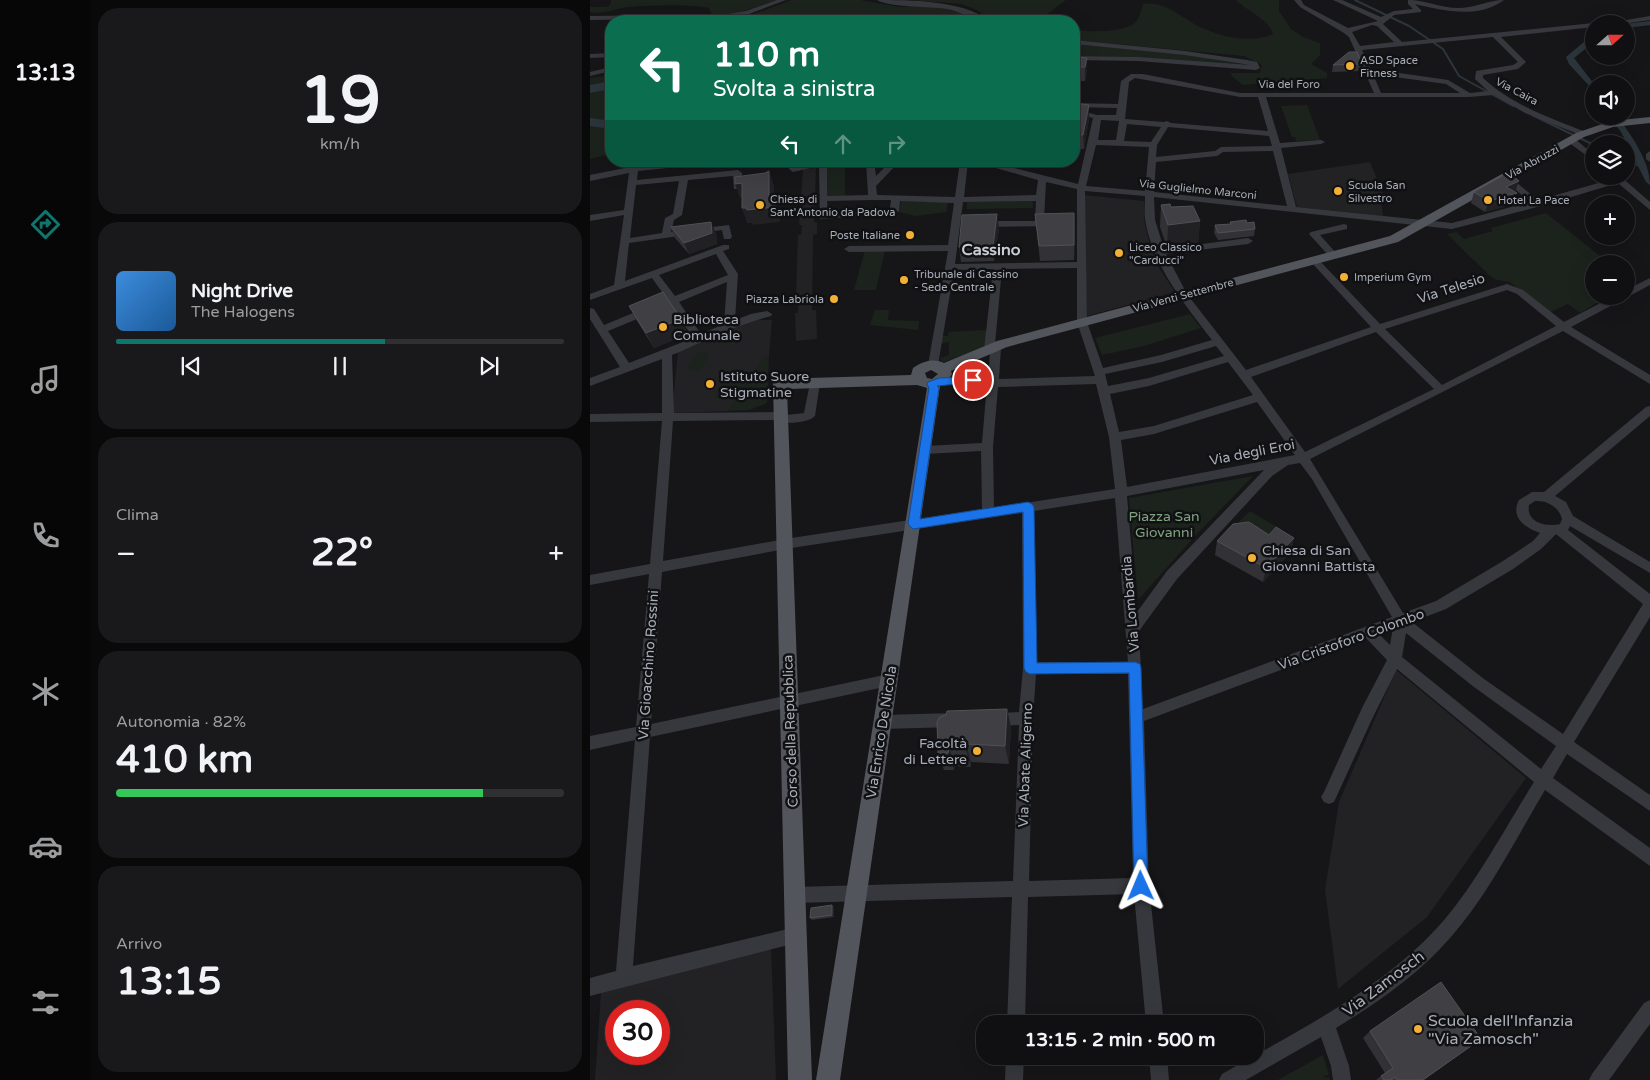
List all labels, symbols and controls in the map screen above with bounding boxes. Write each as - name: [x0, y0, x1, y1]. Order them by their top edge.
- north arrow: [1585, 15, 1635, 65]
- map controls: [1585, 15, 1635, 305]
- text: 110 m: [713, 34, 820, 76]
- icon: left: [630, 35, 695, 100]
- place label: ASD Space Fitness: [1360, 54, 1418, 80]
- text: 13:13: [15, 60, 75, 86]
- marker: ASD Space Fitness: [1344, 60, 1356, 72]
- text: 19: [299, 62, 381, 141]
- street label: Via Caira: [1493, 75, 1540, 108]
- button: sound: [1585, 75, 1635, 125]
- text: Svolta a sinistra: [713, 76, 875, 102]
- street label: Via del Foro: [1258, 78, 1320, 91]
- icon: left: [776, 130, 804, 158]
- icon: ahead: [829, 130, 857, 158]
- icon: right: [882, 130, 910, 158]
- text: km/h: [320, 134, 360, 154]
- button: layers: [1585, 135, 1635, 185]
- street label: Via Abruzzi: [1503, 142, 1561, 182]
- street label: Via Guglielmo Marconi: [1139, 177, 1257, 202]
- place label: Scuola San Silvestro: [1348, 179, 1405, 205]
- marker: Scuola San Silvestro: [1332, 185, 1344, 197]
- place label: Chiesa di Sant'Antonio da Padova: [770, 193, 895, 219]
- marker: Hotel La Pace: [1482, 194, 1494, 206]
- place label: Hotel La Pace: [1498, 194, 1569, 207]
- button: +: [1585, 195, 1635, 245]
- marker: Chiesa di Sant'Antonio da Padova: [754, 199, 766, 211]
- icon: directions: [28, 207, 63, 242]
- place label: Poste Italiane: [830, 229, 900, 242]
- marker: Poste Italiane: [904, 229, 916, 241]
- district label: Cassino: [962, 240, 1021, 260]
- place label: Liceo Classico "Carducci": [1129, 241, 1202, 267]
- marker: Liceo Classico "Carducci": [1113, 247, 1125, 259]
- button: −: [1585, 255, 1635, 305]
- place label: Tribunale di Cassino - Sede Centrale: [914, 268, 1019, 294]
- street label: Via Telesio: [1415, 270, 1487, 307]
- marker: Imperium Gym: [1338, 271, 1350, 283]
- place label: Imperium Gym: [1354, 271, 1431, 284]
- marker: Tribunale di Cassino - Sede Centrale: [898, 274, 910, 286]
- street label: Via Venti Settembre: [1131, 276, 1235, 315]
- text: Night Drive: [191, 280, 293, 302]
- place label: Piazza Labriola: [746, 293, 824, 306]
- marker: Piazza Labriola: [828, 293, 840, 305]
- text: The Halogens: [191, 302, 295, 322]
- place label: Biblioteca Comunale: [673, 311, 740, 344]
- marker: Biblioteca Comunale: [657, 321, 669, 333]
- icon: previous: [177, 352, 205, 380]
- icon: pause: [326, 352, 354, 380]
- icon: next: [475, 352, 503, 380]
- pin: [952, 359, 994, 401]
- icon: music: [28, 362, 63, 397]
- icon: arrive: [959, 366, 987, 394]
- place label: Istituto Suore Stigmatine: [720, 368, 809, 401]
- marker: Istituto Suore Stigmatine: [704, 378, 716, 390]
- street label: Via degli Eroi: [1208, 436, 1296, 469]
- text: Clima: [116, 505, 159, 525]
- park label: Piazza San Giovanni: [1128, 508, 1200, 541]
- icon: phone: [28, 518, 63, 553]
- text: 22°: [311, 530, 373, 576]
- text: −: [116, 537, 136, 571]
- text: +: [548, 537, 564, 571]
- place label: Chiesa di San Giovanni Battista: [1262, 542, 1375, 575]
- marker: Chiesa di San Giovanni Battista: [1246, 552, 1258, 564]
- street label: Via Lombardia: [1118, 555, 1143, 653]
- street label: Via Gioacchino Rossini: [635, 590, 662, 740]
- street label: Via Cristoforo Colombo: [1276, 605, 1427, 674]
- street label: Corso della Repubblica: [779, 654, 802, 808]
- street label: Via Enrico De Nicola: [863, 665, 900, 800]
- icon: climate: [28, 674, 63, 709]
- street label: Via Abate Aligerno: [1015, 702, 1036, 828]
- text: Autonomia · 82%: [116, 712, 246, 732]
- place label: Facoltà di Lettere: [903, 735, 967, 768]
- text: 410 km: [116, 737, 253, 783]
- marker: Facoltà di Lettere: [971, 745, 983, 757]
- icon: car: [28, 829, 63, 864]
- position arrow: [1114, 859, 1166, 911]
- text: Arrivo: [116, 934, 162, 954]
- street label: Via Zamosch: [1339, 946, 1429, 1021]
- text: 13:15: [116, 959, 221, 1005]
- icon: filters: [28, 985, 63, 1020]
- speed limit sign: 30: [605, 1000, 670, 1065]
- place label: Scuola dell'Infanzia "Via Zamosch": [1428, 1011, 1573, 1049]
- marker: Scuola dell'Infanzia "Via Zamosch": [1412, 1023, 1424, 1035]
- text: 13:15 · 2 min · 500 m: [1024, 1029, 1216, 1051]

